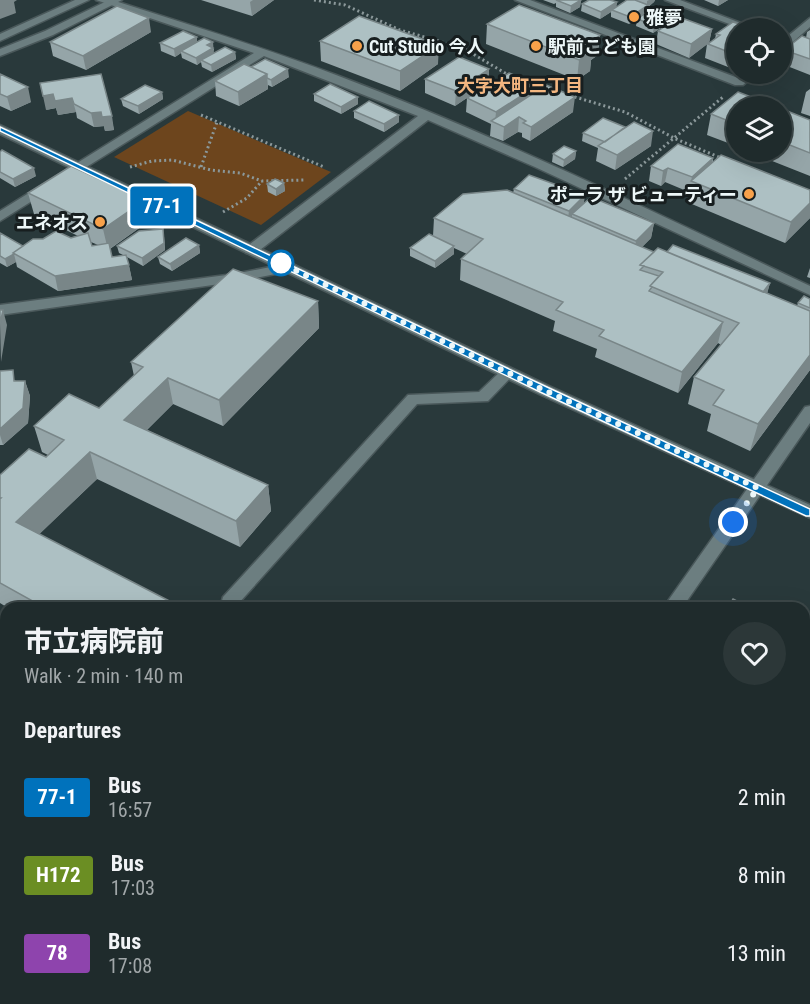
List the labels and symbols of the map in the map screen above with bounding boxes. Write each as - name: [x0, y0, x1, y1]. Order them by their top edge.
- place label: 雅夢: [646, 7, 682, 28]
- marker: 雅夢: [627, 10, 641, 24]
- place label: Cut Studio 今人: [369, 36, 484, 57]
- place label: 駅前こども園: [548, 36, 656, 57]
- marker: Cut Studio 今人: [350, 39, 364, 53]
- marker: 駅前こども園: [529, 39, 543, 53]
- district label: 大字大町三丁目: [457, 75, 583, 96]
- place label: ポーラ ザ ビューティー: [550, 184, 737, 205]
- line badge: 77-1: [120, 186, 204, 226]
- marker: ポーラ ザ ビューティー: [742, 187, 756, 201]
- place label: エネオス: [16, 212, 88, 233]
- marker: エネオス: [93, 215, 107, 229]
- unlabelled marker: [268, 250, 294, 276]
- your location: [718, 507, 748, 537]

